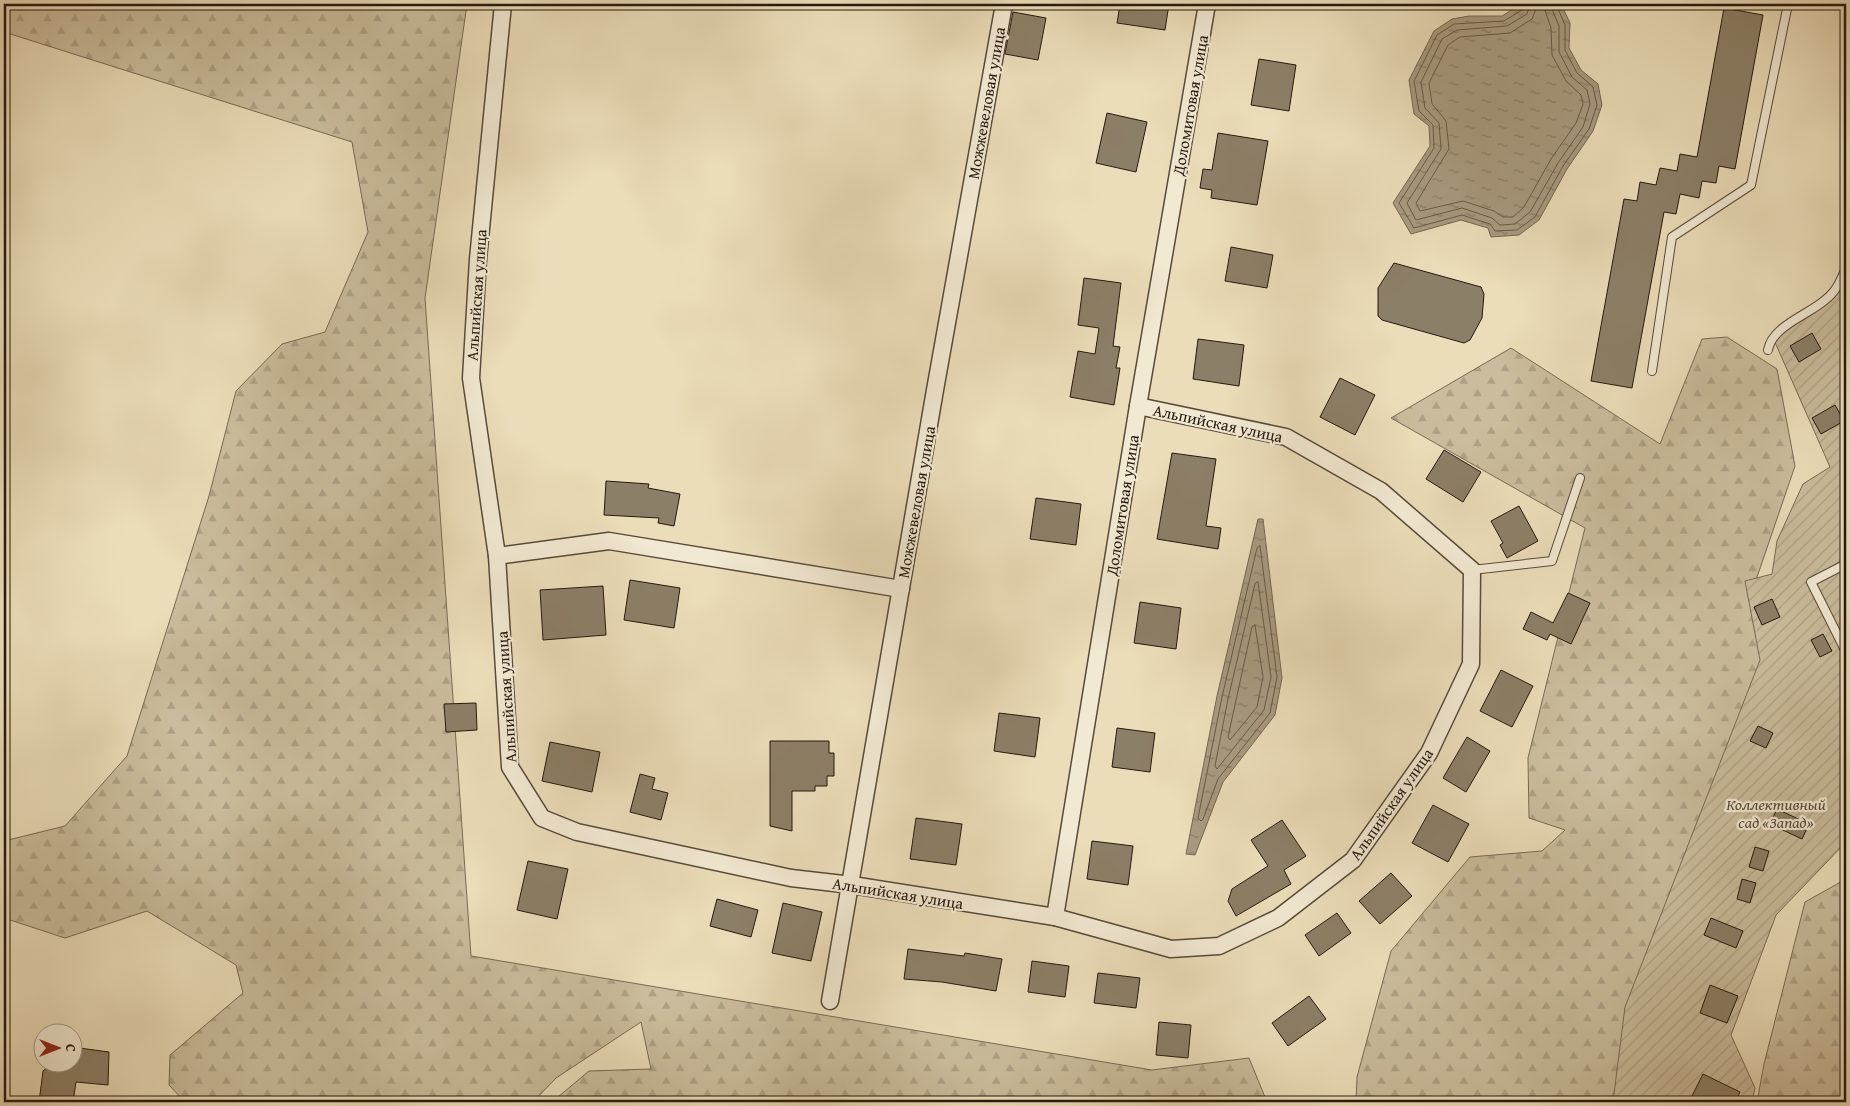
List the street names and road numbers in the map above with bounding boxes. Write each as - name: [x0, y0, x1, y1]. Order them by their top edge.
- street label: Можжевеловая улица: [961, 25, 1011, 181]
- street label: Доломитовая улица: [1166, 32, 1214, 178]
- street label: Альпийская улица: [459, 228, 493, 362]
- street label: Альпийская улица: [1151, 398, 1285, 449]
- street label: Можжевеловая улица: [891, 424, 941, 580]
- street label: Доломитовая улица: [1099, 432, 1145, 578]
- street label: Альпийская улица: [489, 630, 523, 764]
- street label: Альпийская улица: [1343, 743, 1439, 865]
- street label: Альпийская улица: [831, 871, 965, 915]

